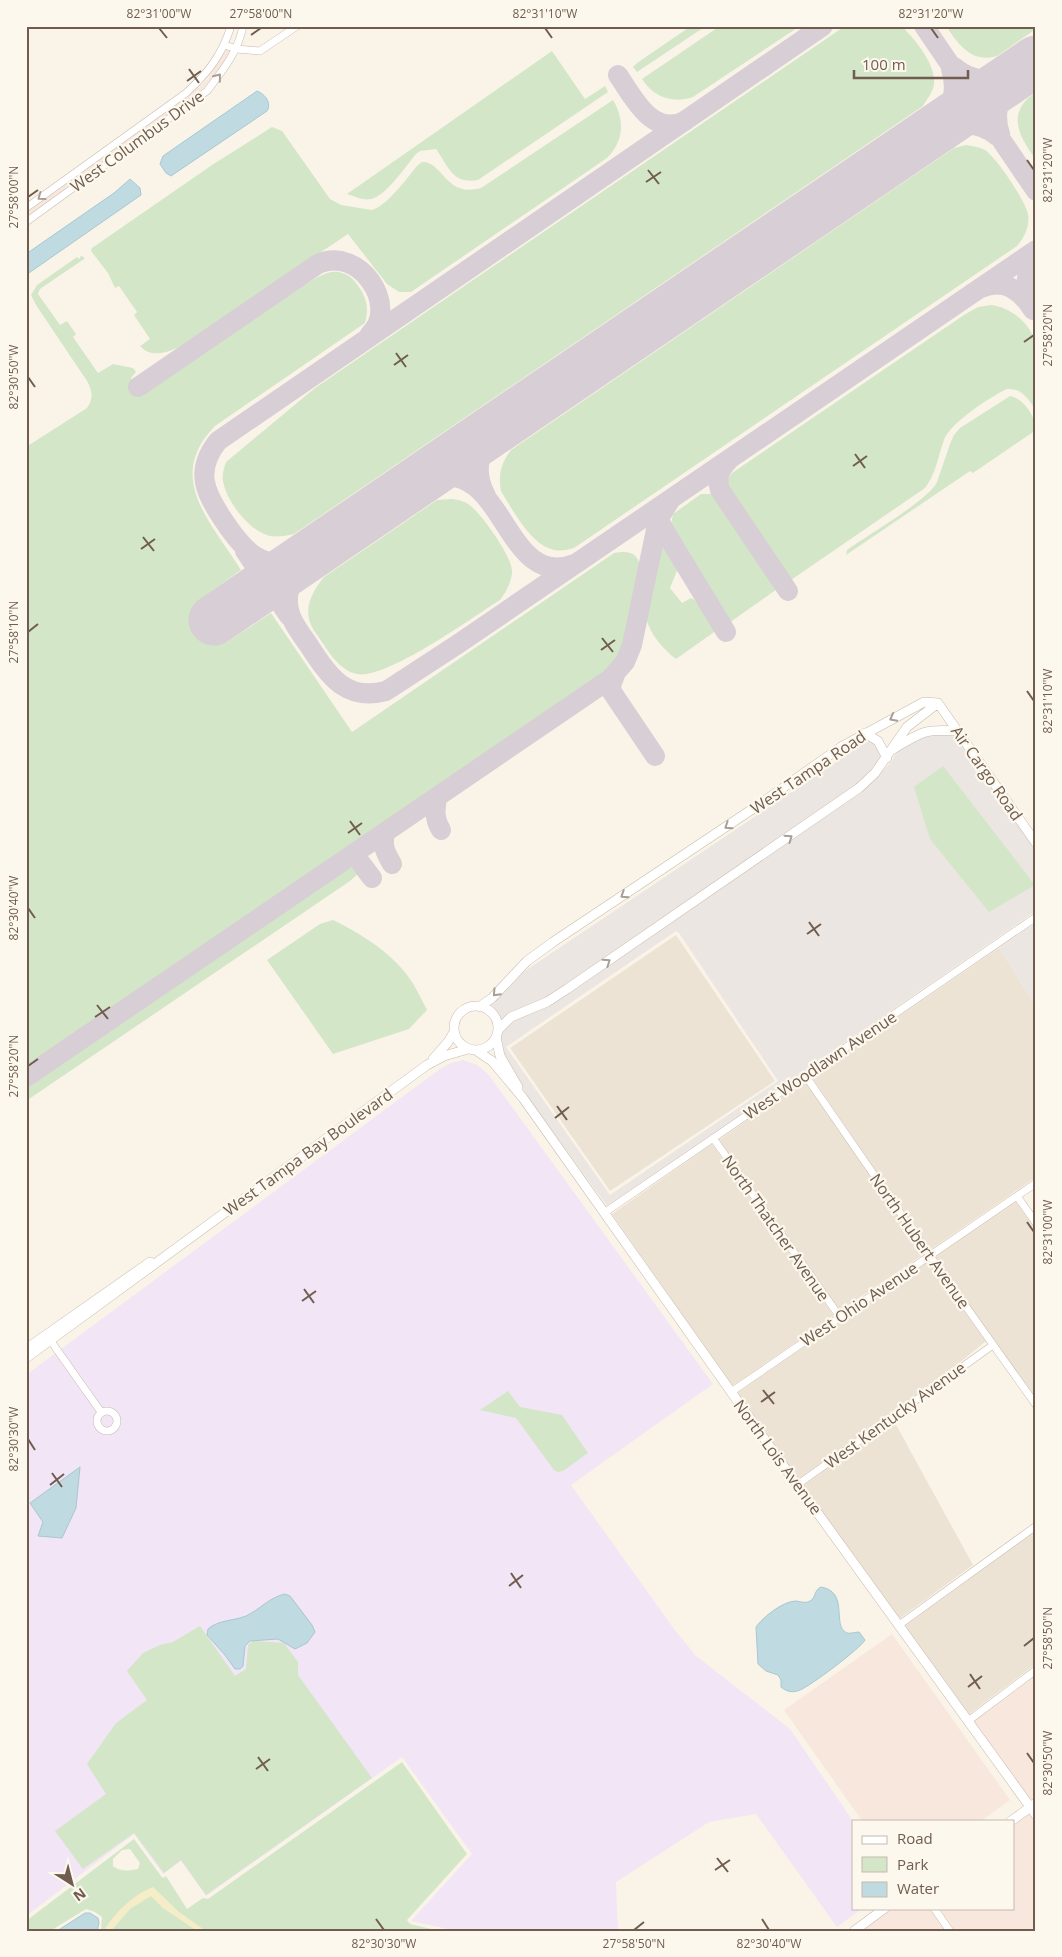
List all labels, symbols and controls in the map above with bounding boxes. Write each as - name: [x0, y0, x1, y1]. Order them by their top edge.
- text: 82°31'00"W: [127, 5, 191, 22]
- text: 27°58'00"N: [230, 5, 292, 22]
- text: 82°31'10"W: [513, 5, 577, 22]
- text: 82°31'20"W: [899, 5, 963, 22]
- scale bar: [854, 48, 968, 80]
- text: 100 m: [862, 54, 906, 74]
- one-way arrow: [212, 73, 221, 83]
- street label: West Columbus Drive: [66, 85, 208, 197]
- text: 82°31'20"W: [1039, 138, 1056, 202]
- text: 27°58'00"N: [5, 166, 22, 228]
- one-way arrow: [37, 191, 47, 200]
- text: 27°58'20"N: [1039, 304, 1056, 366]
- text: 82°30'50"W: [5, 345, 22, 409]
- text: 27°58'10"N: [5, 601, 22, 663]
- text: 82°31'10"W: [1039, 669, 1056, 733]
- one-way arrow: [889, 712, 898, 722]
- street label: Air Cargo Road: [946, 721, 1028, 825]
- street label: West Tampa Road: [746, 725, 870, 819]
- one-way arrow: [724, 820, 734, 829]
- one-way arrow: [783, 834, 792, 844]
- text: 82°30'40"W: [5, 876, 22, 940]
- one-way arrow: [620, 889, 630, 898]
- one-way arrow: [601, 959, 611, 968]
- one-way arrow: [493, 988, 502, 997]
- street label: West Woodlawn Avenue: [739, 1006, 901, 1124]
- text: 27°58'20"N: [5, 1035, 22, 1097]
- street label: West Tampa Bay Boulevard: [219, 1083, 397, 1221]
- street label: North Thatcher Avenue: [717, 1150, 835, 1306]
- street label: North Hubert Avenue: [865, 1169, 975, 1313]
- text: 82°31'00"W: [1039, 1200, 1056, 1264]
- street label: West Ohio Avenue: [796, 1257, 922, 1351]
- street label: West Kentucky Avenue: [820, 1356, 970, 1474]
- street label: North Lois Avenue: [729, 1395, 827, 1519]
- text: 82°30'30"W: [5, 1407, 22, 1471]
- text: 27°58'50"N: [1039, 1607, 1056, 1669]
- text: 82°30'50"W: [1039, 1731, 1056, 1795]
- legend: [852, 1820, 1014, 1910]
- text: Road: [897, 1828, 933, 1848]
- text: Park: [897, 1854, 928, 1874]
- north arrow: [48, 1860, 98, 1910]
- text: Water: [897, 1878, 939, 1898]
- text: N: [70, 1884, 90, 1906]
- text: 82°30'30"W: [352, 1935, 416, 1952]
- text: 27°58'50"N: [603, 1935, 665, 1952]
- text: 82°30'40"W: [737, 1935, 801, 1952]

